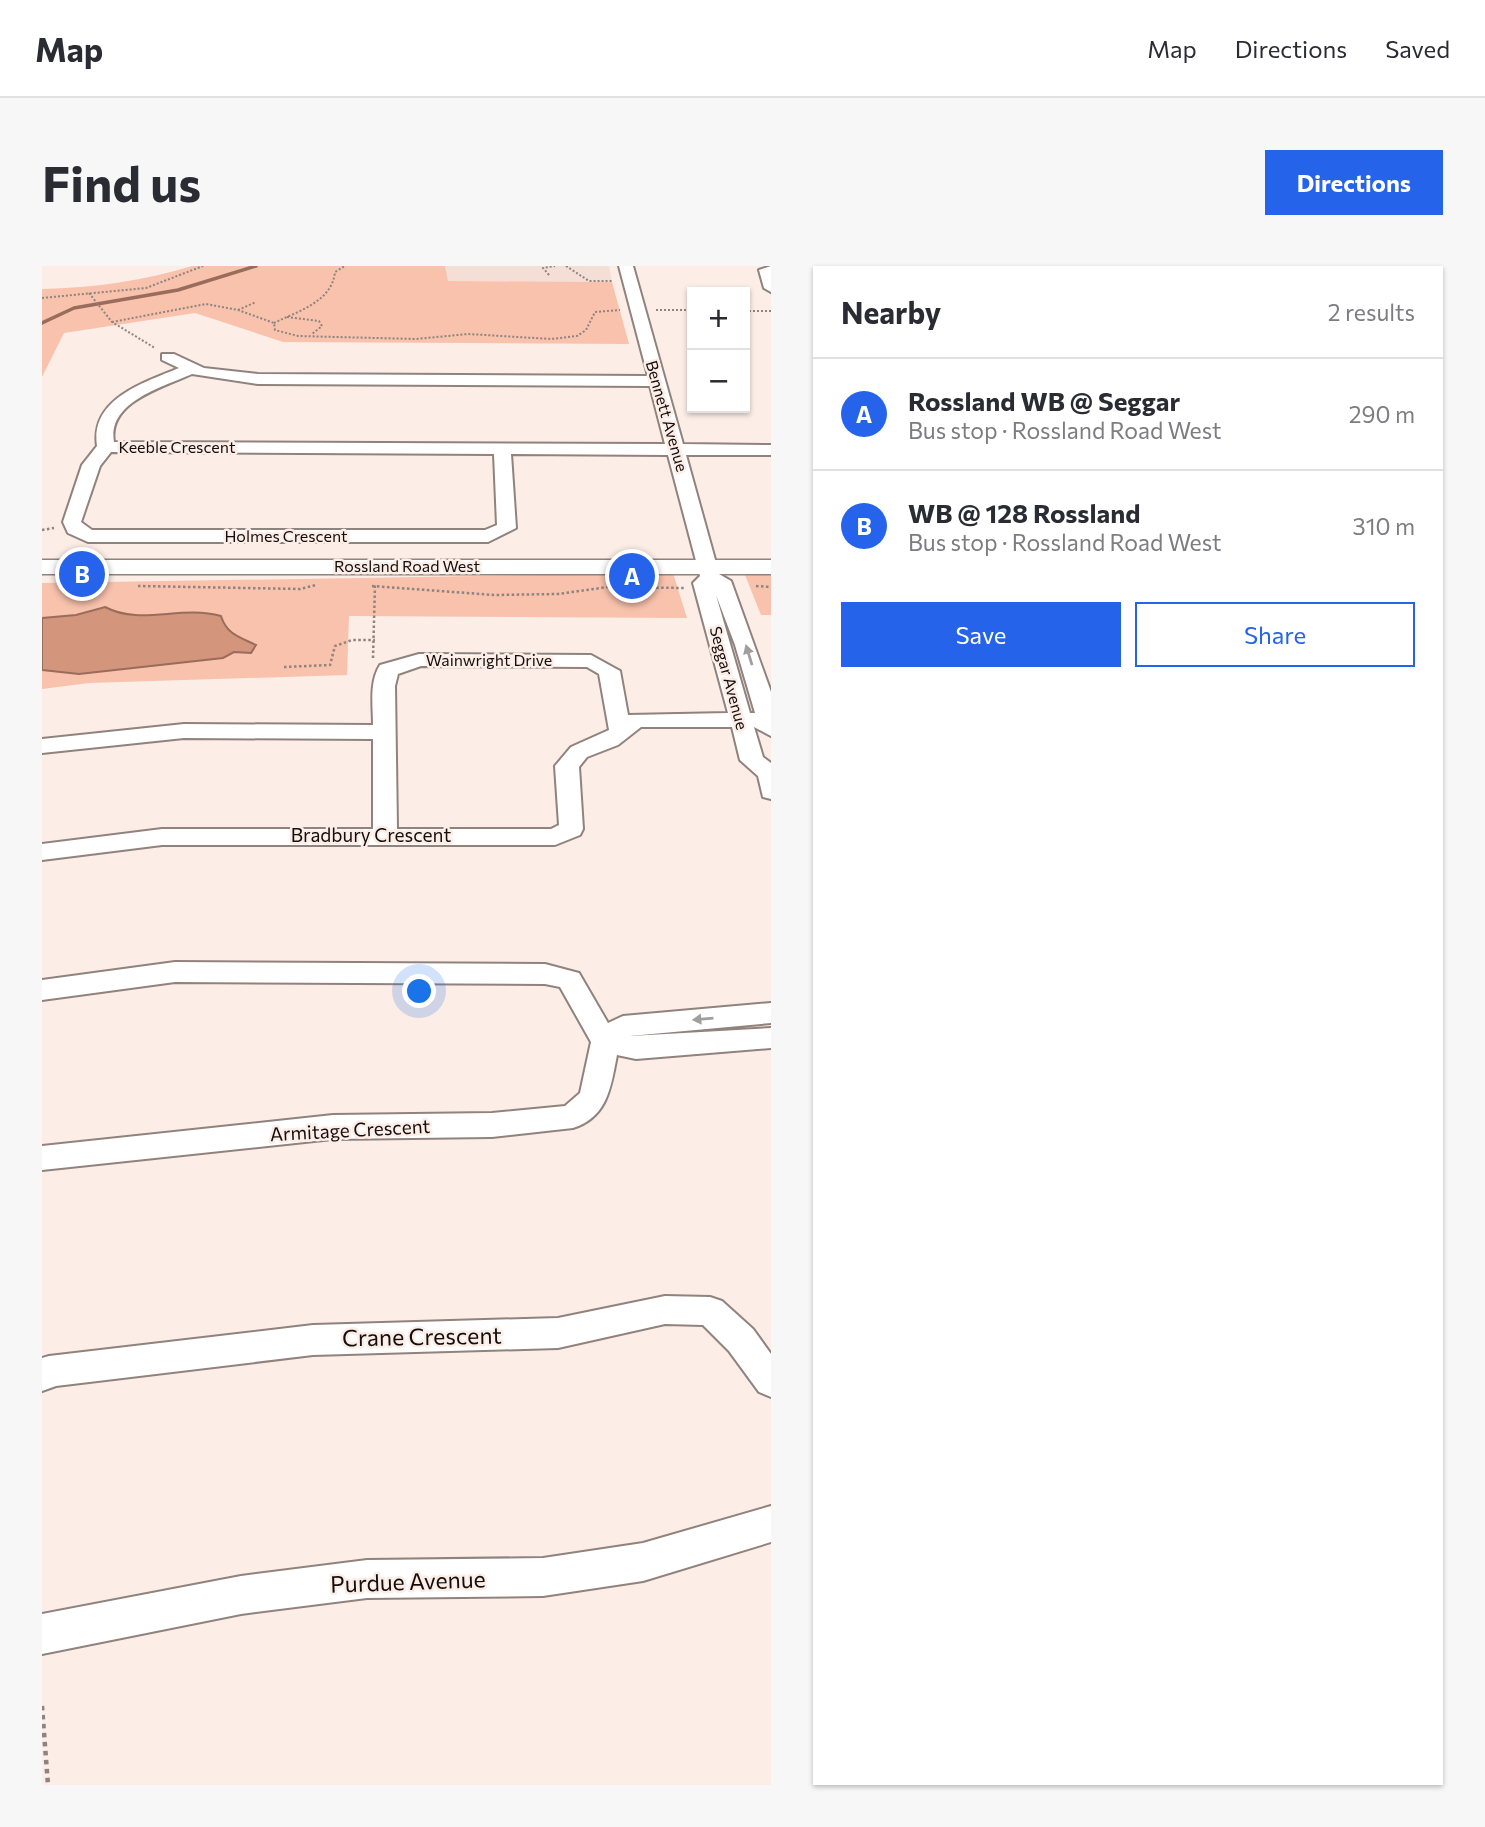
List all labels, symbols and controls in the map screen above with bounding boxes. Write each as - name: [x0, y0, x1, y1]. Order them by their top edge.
- text: Map: [35, 28, 103, 69]
- text: Map: [1147, 34, 1197, 63]
- text: Directions: [1235, 34, 1347, 63]
- text: Saved: [1385, 34, 1450, 63]
- button: Directions: [1265, 150, 1443, 215]
- text: Find us: [42, 152, 201, 212]
- map controls: [687, 287, 750, 413]
- button: +: [687, 287, 750, 350]
- text: Nearby: [841, 293, 941, 330]
- text: 2 results: [1328, 298, 1415, 326]
- button: −: [687, 350, 750, 413]
- street label: Bennett Avenue: [643, 358, 692, 474]
- text: Rossland WB @ Seggar: [908, 385, 1180, 416]
- text: A: [856, 400, 872, 428]
- text: 290 m: [1349, 400, 1415, 428]
- text: Bus stop · Rossland Road West: [908, 416, 1222, 444]
- street label: Keeble Crescent: [119, 437, 236, 456]
- text: WB @ 128 Rossland: [908, 497, 1141, 528]
- text: B: [856, 512, 872, 540]
- text: 310 m: [1353, 512, 1415, 540]
- street label: Holmes Crescent: [224, 526, 348, 545]
- text: Bus stop · Rossland Road West: [908, 528, 1222, 556]
- pin: B: [59, 548, 105, 600]
- pin: A: [609, 550, 655, 602]
- street label: Rossland Road West: [334, 556, 480, 575]
- button: Save: [841, 602, 1121, 667]
- button: Share: [1135, 602, 1415, 667]
- street label: Seggar Avenue: [707, 624, 752, 732]
- one-way arrow: [744, 644, 754, 665]
- street label: Wainwright Drive: [426, 650, 552, 669]
- street label: Bradbury Crescent: [291, 823, 451, 846]
- your location: [402, 974, 436, 1008]
- one-way arrow: [692, 1014, 714, 1025]
- street label: Armitage Crescent: [269, 1114, 431, 1145]
- street label: Crane Crescent: [342, 1321, 502, 1351]
- street label: Purdue Avenue: [330, 1564, 486, 1598]

